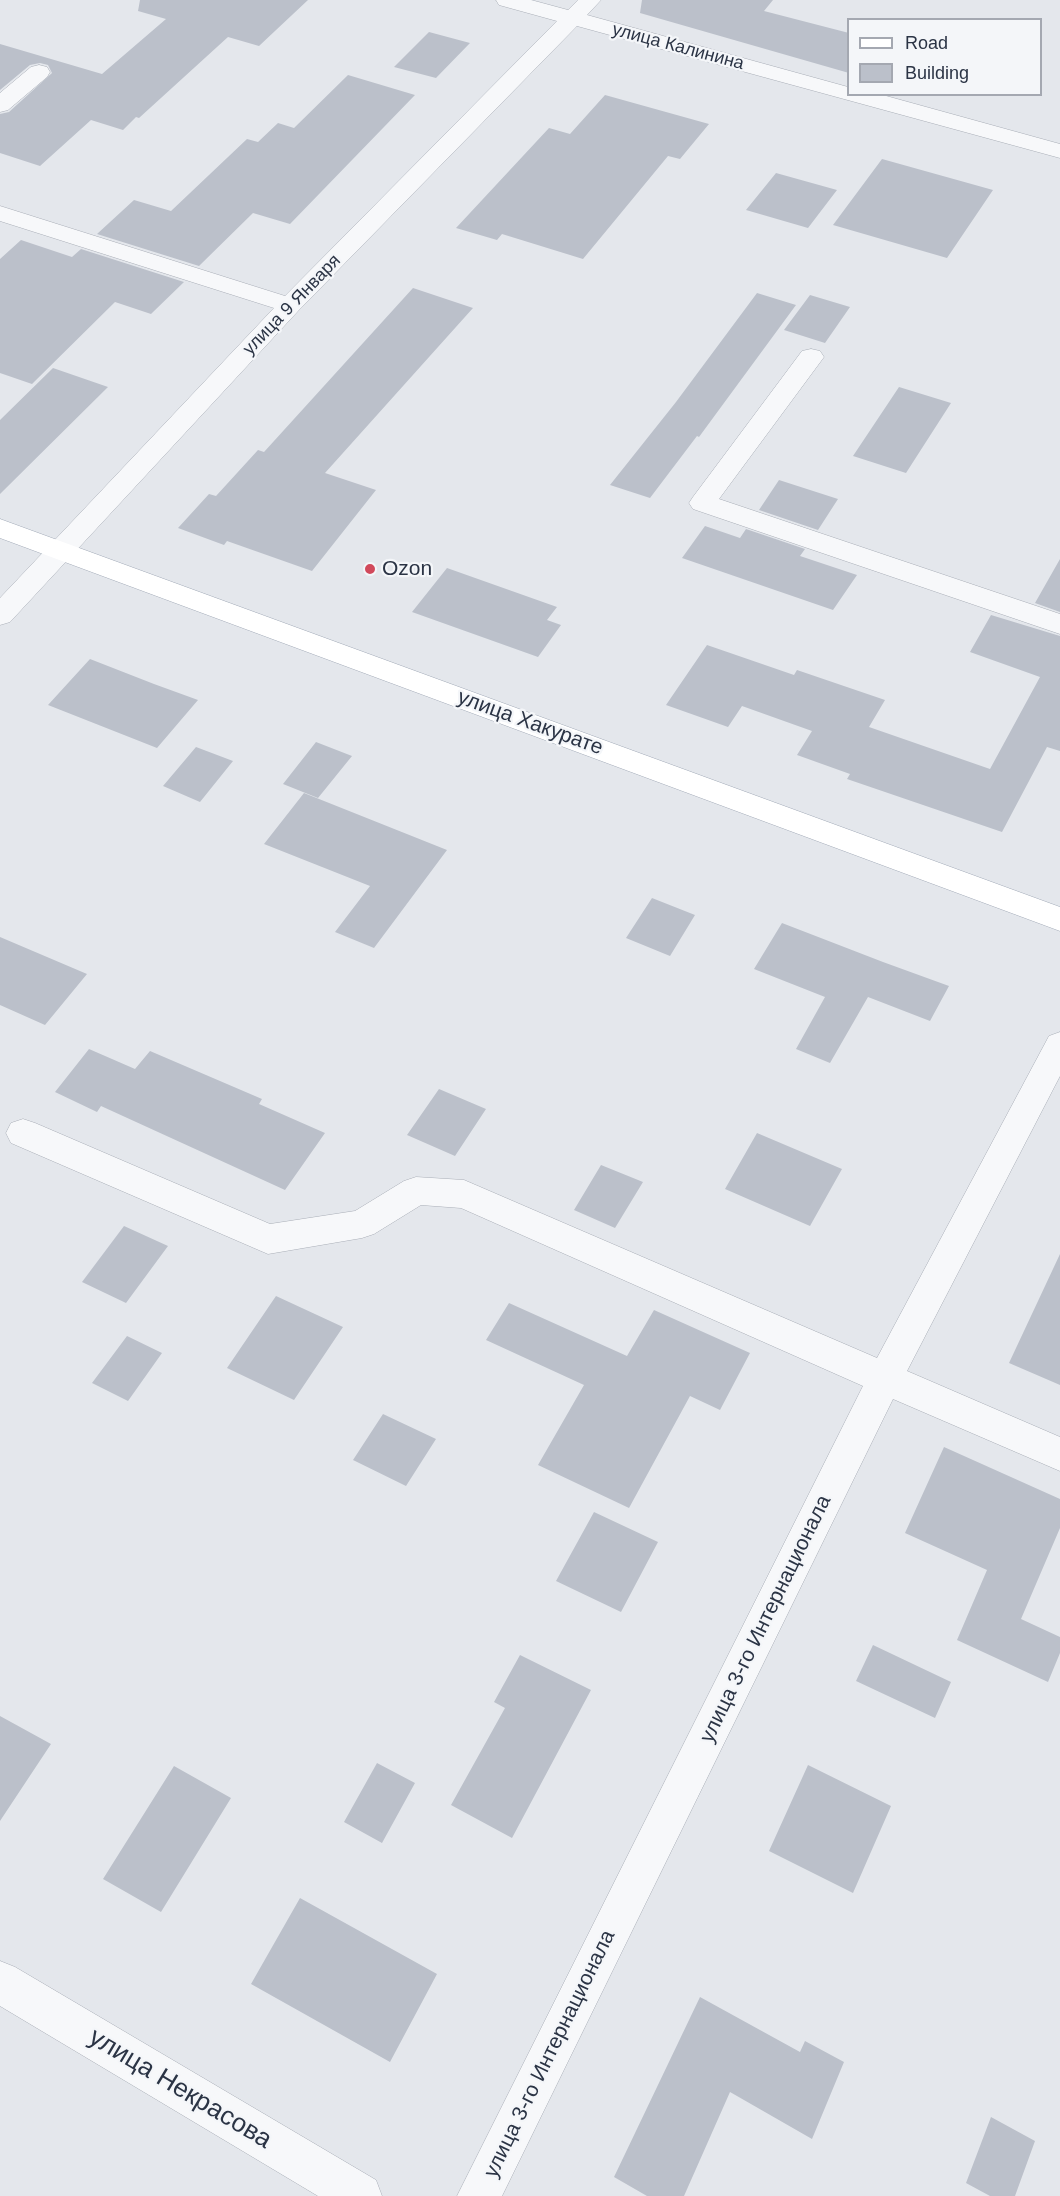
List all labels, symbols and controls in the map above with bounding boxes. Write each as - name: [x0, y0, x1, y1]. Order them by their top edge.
- legend: [847, 18, 1042, 96]
- street label: улица Калинина: [610, 19, 746, 75]
- text: Road: [905, 33, 948, 53]
- text: Building: [905, 63, 969, 83]
- street label: улица 9 Января: [239, 250, 345, 360]
- place label: Ozon: [382, 556, 432, 582]
- marker: Ozon: [363, 562, 377, 576]
- street label: улица Хакурате: [454, 685, 606, 761]
- street label: улица 3-го Интернационала: [695, 1491, 837, 1747]
- street label: улица 3-го Интернационала: [479, 1926, 621, 2182]
- street label: улица Некрасова: [83, 2022, 277, 2156]

